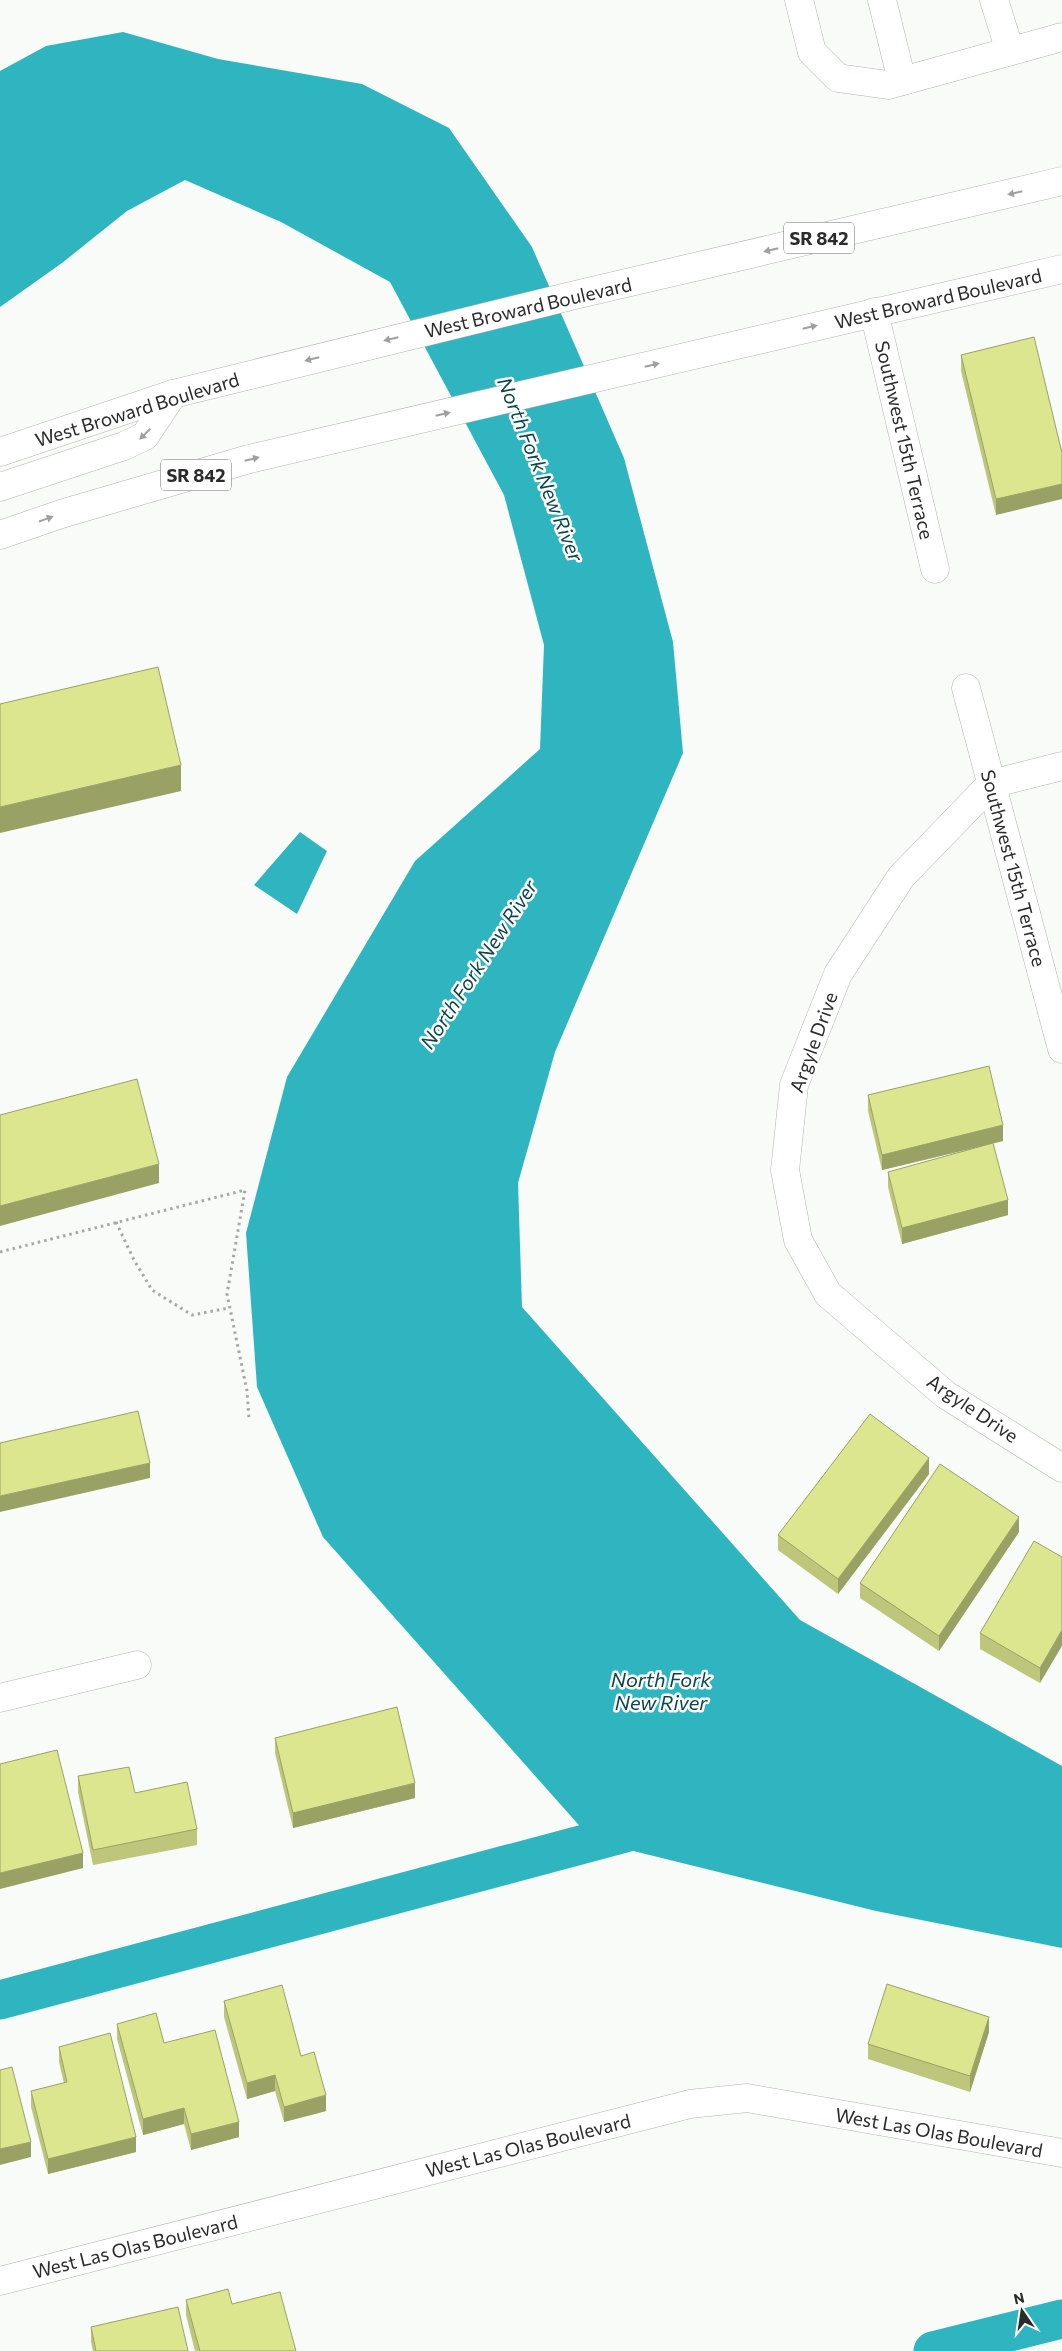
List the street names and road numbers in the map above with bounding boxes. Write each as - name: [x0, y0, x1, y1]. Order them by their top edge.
- road number: SR 842: [784, 222, 854, 254]
- street label: West Broward Boulevard: [832, 263, 1044, 333]
- street label: West Broward Boulevard: [422, 272, 634, 342]
- street label: Southwest 15th Terrace: [871, 339, 939, 541]
- street label: West Broward Boulevard: [32, 367, 242, 451]
- road number: SR 842: [161, 460, 231, 490]
- street label: Southwest 15th Terrace: [977, 767, 1051, 969]
- street label: Argyle Drive: [784, 989, 842, 1095]
- street label: Argyle Drive: [923, 1369, 1023, 1447]
- street label: West Las Olas Boulevard: [833, 2102, 1045, 2162]
- street label: West Las Olas Boulevard: [423, 2108, 633, 2182]
- street label: West Las Olas Boulevard: [30, 2209, 240, 2283]

